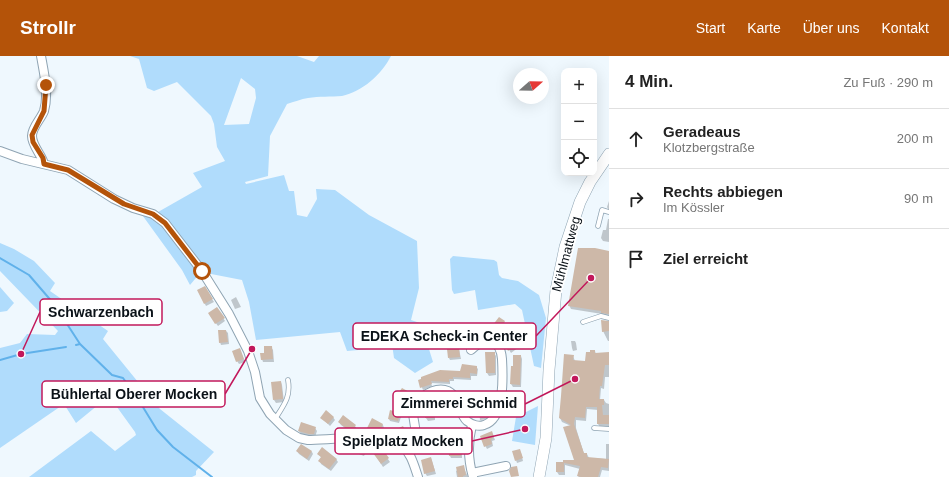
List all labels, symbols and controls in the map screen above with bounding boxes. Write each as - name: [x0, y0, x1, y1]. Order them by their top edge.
- text: Strollr: [20, 17, 76, 38]
- text: Start: [696, 20, 725, 36]
- text: Karte: [747, 20, 781, 36]
- text: Über uns: [803, 20, 860, 36]
- text: Kontakt: [882, 20, 929, 36]
- north arrow: [513, 68, 549, 104]
- map controls: [561, 68, 597, 176]
- button: +: [561, 68, 597, 104]
- text: 4 Min.: [625, 72, 673, 91]
- text: Zu Fuß · 290 m: [843, 75, 933, 90]
- route end: [37, 76, 55, 94]
- button: −: [561, 104, 597, 140]
- text: Geradeaus: [663, 123, 741, 140]
- icon: ahead: [625, 128, 647, 150]
- text: 200 m: [897, 131, 933, 146]
- button: locate: [561, 140, 597, 176]
- text: Klotzbergstraße: [663, 140, 755, 155]
- text: Rechts abbiegen: [663, 183, 783, 200]
- icon: right: [625, 188, 647, 210]
- text: 90 m: [904, 191, 933, 206]
- text: Im Kössler: [663, 200, 724, 215]
- street label: Mühlmattweg: [549, 215, 583, 293]
- icon: arrive: [625, 248, 647, 270]
- text: Ziel erreicht: [663, 250, 748, 267]
- route start: [193, 262, 211, 280]
- callout: Schwarzenbach: [40, 299, 162, 325]
- text: Schwarzenbach: [48, 304, 154, 320]
- callout: EDEKA Scheck-in Center: [353, 323, 536, 349]
- text: EDEKA Scheck-in Center: [361, 328, 528, 344]
- callout: Bühlertal Oberer Mocken: [42, 381, 225, 407]
- text: Bühlertal Oberer Mocken: [51, 386, 217, 402]
- callout: Zimmerei Schmid: [393, 391, 525, 417]
- text: Zimmerei Schmid: [401, 395, 517, 411]
- callout: Spielplatz Mocken: [335, 428, 472, 454]
- text: Spielplatz Mocken: [342, 433, 464, 449]

